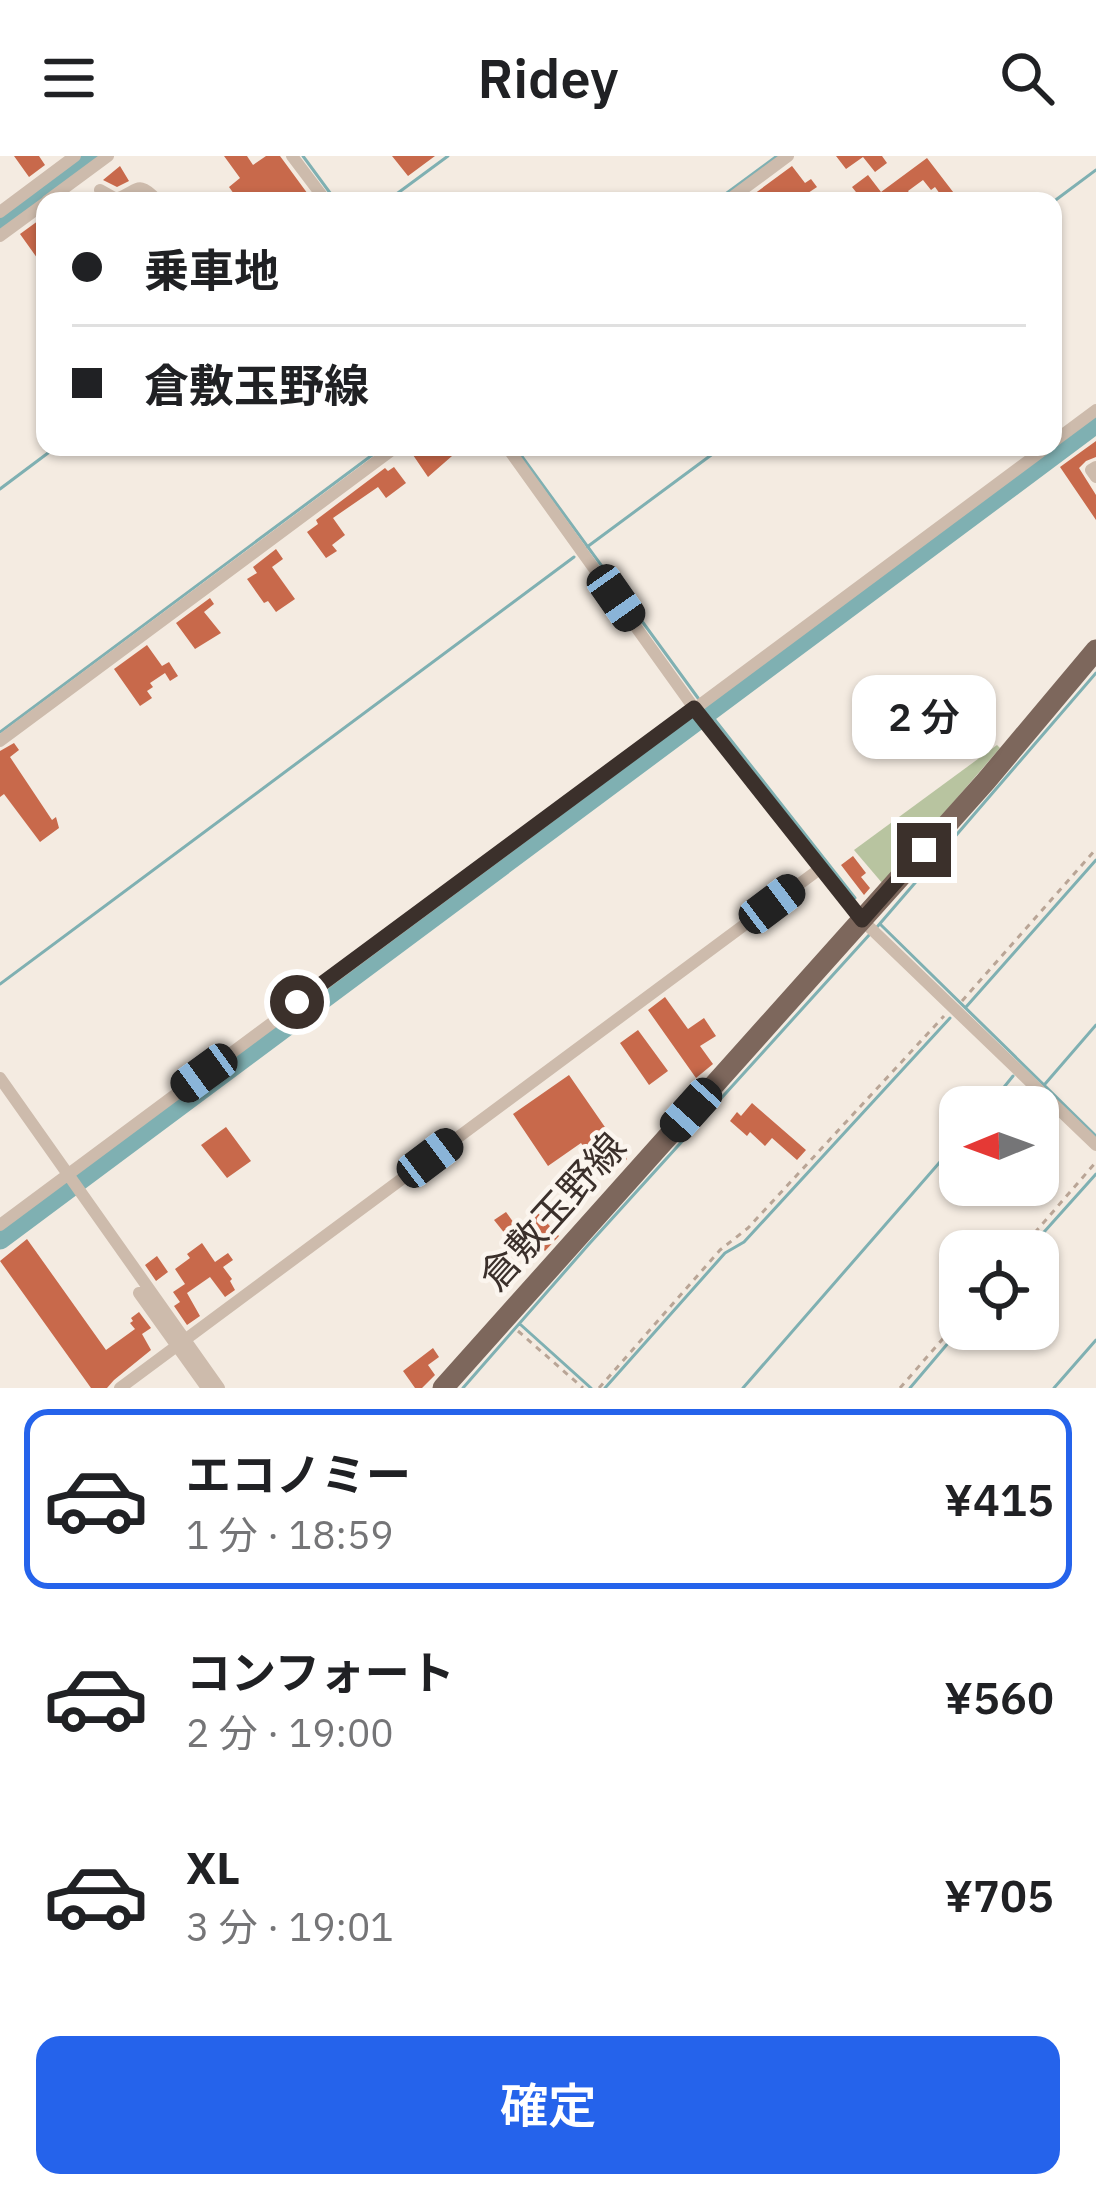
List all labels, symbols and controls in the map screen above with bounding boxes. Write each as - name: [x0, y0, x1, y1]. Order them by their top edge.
- text: Ridey: [477, 43, 619, 113]
- icon: menu: [36, 45, 102, 111]
- icon: search: [994, 45, 1060, 111]
- text: 乗車地: [144, 241, 279, 299]
- text: 倉敷玉野線: [144, 356, 369, 414]
- car: [581, 558, 651, 638]
- callout: 2 分: [852, 676, 996, 760]
- text: 2 分: [888, 691, 960, 742]
- route end: [897, 823, 951, 877]
- car: [732, 868, 812, 940]
- route start: [270, 975, 324, 1029]
- car: [164, 1037, 244, 1109]
- car: [654, 1071, 728, 1149]
- north arrow: [939, 1086, 1059, 1206]
- map controls: [939, 1086, 1059, 1350]
- street label: 倉敷玉野線: [468, 1121, 636, 1301]
- car: [390, 1122, 470, 1194]
- button: locate: [939, 1230, 1059, 1350]
- icon: car: [42, 1445, 150, 1553]
- text: エコノミー: [186, 1445, 411, 1503]
- text: ¥415: [944, 1470, 1054, 1528]
- text: 1 分 · 18:59: [186, 1509, 394, 1560]
- icon: car: [42, 1643, 150, 1751]
- text: コンフォート: [186, 1643, 455, 1701]
- text: ¥560: [944, 1668, 1054, 1726]
- text: 2 分 · 19:00: [186, 1707, 394, 1758]
- text: XL: [186, 1838, 240, 1896]
- icon: car: [42, 1841, 150, 1949]
- text: ¥705: [944, 1866, 1054, 1924]
- text: 3 分 · 19:01: [186, 1901, 394, 1952]
- button: 確定: [36, 2036, 1060, 2174]

